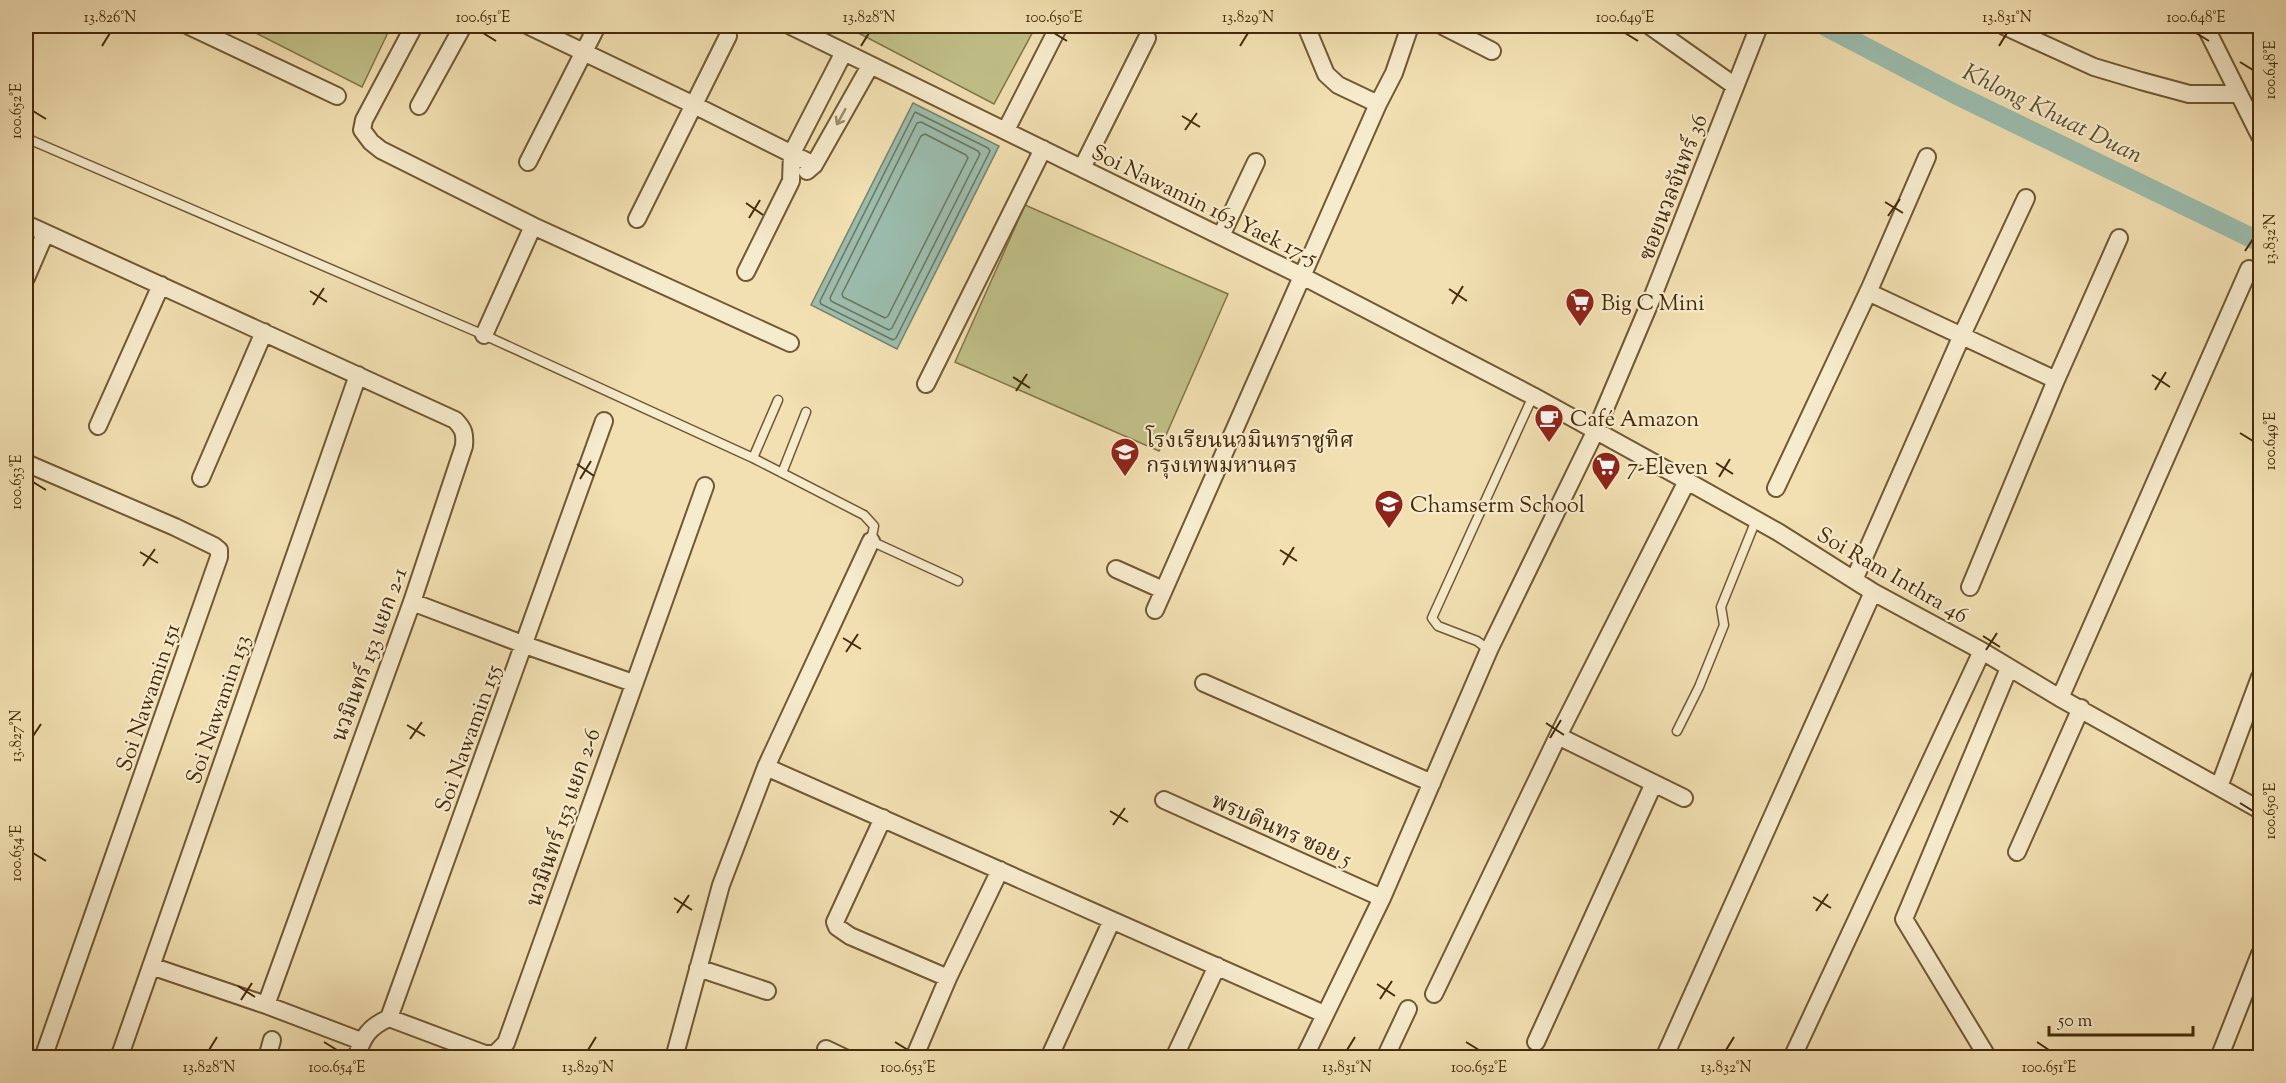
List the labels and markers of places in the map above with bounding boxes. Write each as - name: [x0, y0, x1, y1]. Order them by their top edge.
- supermarket icon: Big C Mini: [1564, 286, 1596, 328]
- place label: Big C Mini: [1601, 289, 1705, 321]
- cafe icon: Café Amazon: [1533, 402, 1565, 444]
- place label: Café Amazon: [1570, 405, 1699, 437]
- place label: โรงเรียนนวมินทราชูทิศ กรุงเทพมหานคร: [1145, 425, 1354, 483]
- school or university icon: โรงเรียนนวมินทราชูทิศ กรุงเทพมหานคร: [1109, 436, 1141, 478]
- supermarket icon: 7-Eleven: [1590, 450, 1622, 492]
- place label: 7-Eleven: [1627, 453, 1708, 485]
- school or university icon: Chamserm School: [1373, 488, 1405, 530]
- place label: Chamserm School: [1410, 491, 1585, 523]

